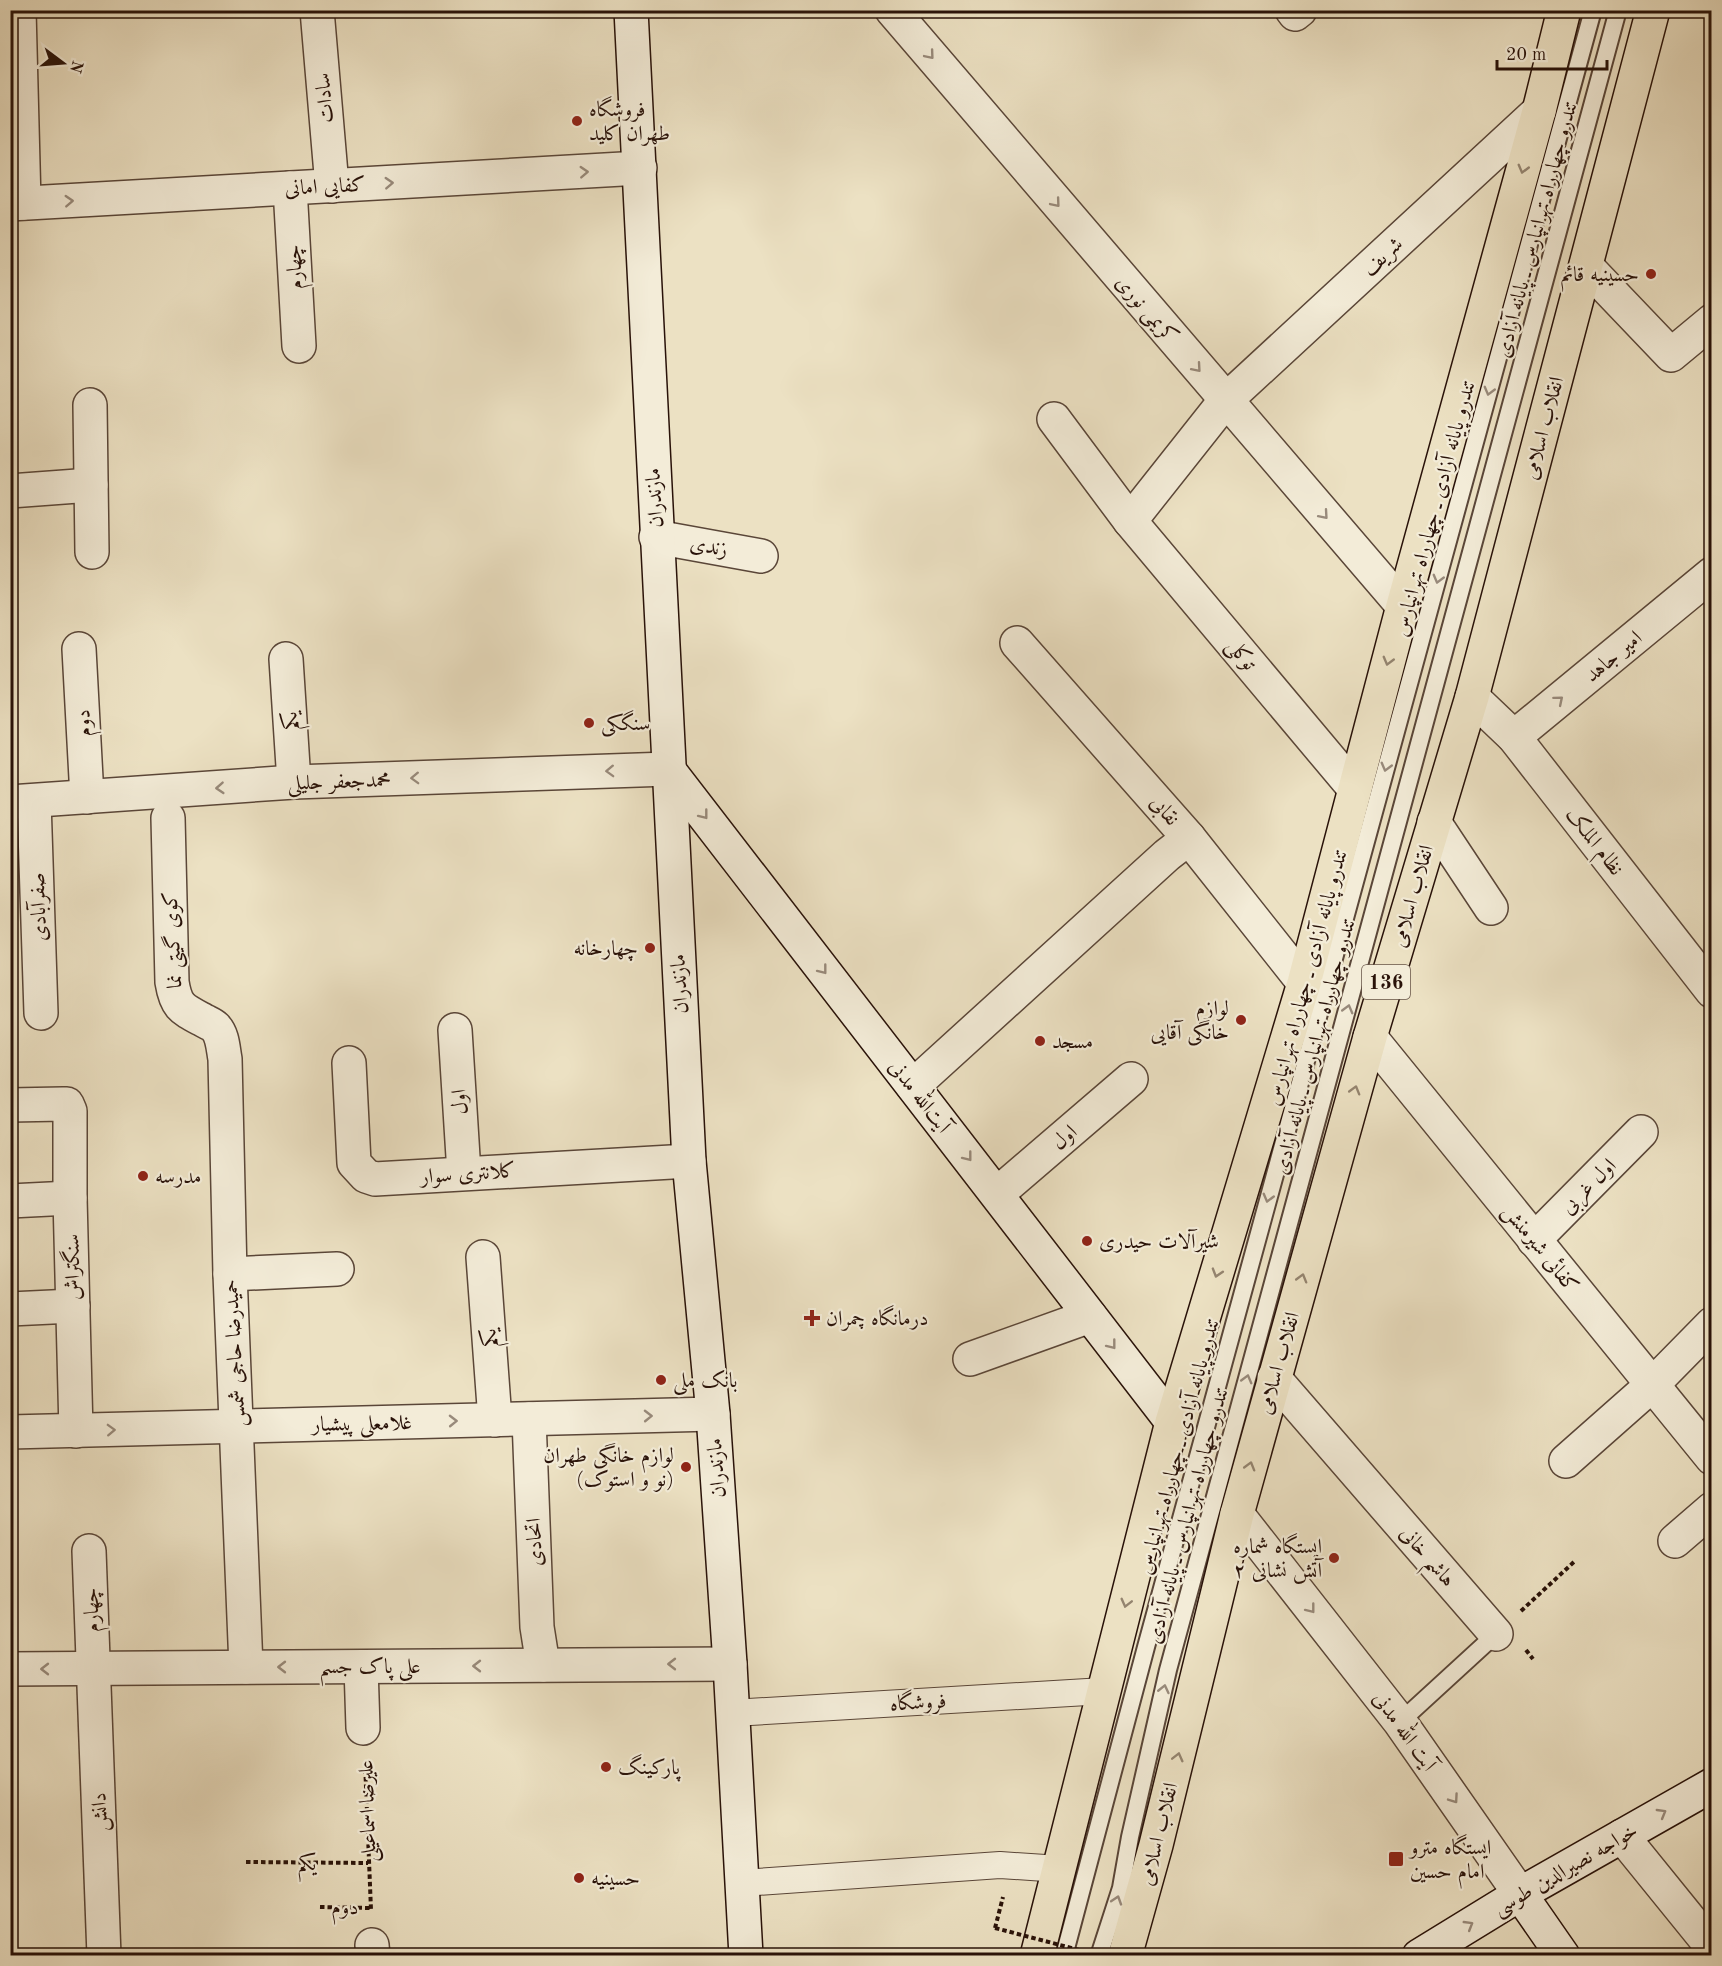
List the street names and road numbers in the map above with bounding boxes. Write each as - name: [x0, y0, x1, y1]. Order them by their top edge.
- street label: سادات: [313, 72, 338, 124]
- street label: تندرو چهارراه تهرانپارس ـ پایانه آزادی: [1489, 98, 1585, 361]
- street label: کفایی امانی: [284, 175, 366, 202]
- street label: شریف: [1359, 234, 1409, 282]
- street label: چهارم: [284, 244, 313, 290]
- street label: کریمی نوری: [1109, 271, 1182, 349]
- street label: انقلاب اسلامی: [1521, 375, 1569, 482]
- street label: تندرو پایانه آزادی ـ چهارراه تهرانپارس: [1387, 377, 1483, 640]
- street label: مازندران: [643, 467, 668, 528]
- street label: زندی: [688, 534, 729, 561]
- street label: امیر جاهد: [1582, 628, 1646, 687]
- street label: توکلی: [1219, 634, 1261, 678]
- street label: دوم: [73, 708, 102, 737]
- street label: یکم: [278, 709, 311, 731]
- street label: محمدجعفر جلیلی: [287, 770, 392, 799]
- street label: نقابی: [1143, 792, 1182, 832]
- street label: نظام الملک: [1556, 803, 1628, 883]
- street label: انقلاب اسلامی: [1389, 843, 1439, 950]
- street label: تندرو پایانه آزادی ـ چهارراه تهرانپارس: [1259, 846, 1355, 1109]
- street label: صفرآبادی: [24, 872, 52, 942]
- street label: کوی گیتی نما: [157, 891, 190, 989]
- street label: تندرو چهارراه تهرانپارس ـ پایانه آزادی: [1267, 915, 1363, 1178]
- street label: مازندران: [668, 953, 693, 1014]
- road number: 136: [1362, 965, 1410, 999]
- street label: آیت‌الله مدنی: [883, 1052, 961, 1140]
- street label: اول: [449, 1088, 472, 1115]
- street label: اول: [1048, 1122, 1082, 1154]
- street label: اول غربی: [1557, 1155, 1623, 1221]
- street label: کلانتری سوار: [418, 1160, 517, 1189]
- street label: کفائی شیرمنش: [1496, 1199, 1583, 1299]
- street label: سنگتراش: [58, 1234, 85, 1300]
- street label: حمیدرضا حاجی شمس: [221, 1279, 252, 1427]
- street label: انقلاب اسلامی: [1255, 1310, 1305, 1417]
- street label: تندرو پایانه آزادی ـ چهارراه تهرانپارس: [1131, 1315, 1227, 1578]
- street label: یکم: [477, 1326, 510, 1348]
- street label: تندرو چهارراه تهرانپارس ـ پایانه آزادی: [1140, 1384, 1236, 1647]
- street label: غلامعلی پیشیار: [310, 1413, 412, 1440]
- street label: مازندران: [705, 1437, 730, 1499]
- street label: اتحادی: [523, 1517, 547, 1567]
- street label: هاشم خانی: [1388, 1523, 1458, 1597]
- street label: چهارم: [81, 1587, 110, 1633]
- street label: علی پاک جسم: [319, 1656, 421, 1687]
- street label: آیت الله مدنی: [1367, 1684, 1447, 1778]
- street label: فروشگاه: [889, 1688, 947, 1716]
- street label: علیرضا اسماعیلی: [356, 1759, 385, 1862]
- street label: انقلاب اسلامی: [1137, 1781, 1183, 1888]
- street label: دانش: [89, 1792, 114, 1832]
- street label: خواجه نصیرالدین طوسی: [1490, 1820, 1643, 1923]
- street label: یکم: [298, 1852, 317, 1883]
- street label: دوم: [331, 1898, 359, 1925]

